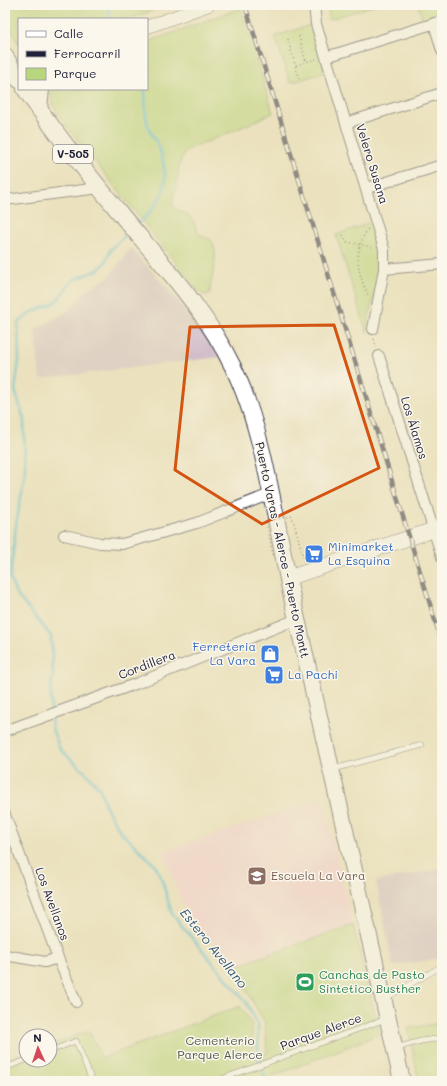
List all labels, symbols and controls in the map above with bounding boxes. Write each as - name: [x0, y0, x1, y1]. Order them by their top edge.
- legend: [18, 18, 148, 90]
- text: Calle: [54, 25, 84, 41]
- text: Ferrocarril: [54, 45, 121, 61]
- text: Parque: [54, 65, 97, 81]
- street label: Velero Susana: [353, 122, 393, 206]
- road number: V-505: [53, 145, 93, 163]
- street label: Los Álamos: [398, 395, 432, 461]
- street label: Puerto Varas - Alerce - Puerto Montt: [252, 440, 314, 659]
- place label: Minimarket La Esquina: [328, 538, 394, 568]
- supermarket icon: Minimarket La Esquina: [303, 543, 325, 565]
- place label: Ferreteria La Vara: [193, 638, 256, 668]
- shop icon: Ferreteria La Vara: [259, 643, 281, 665]
- street label: Cordillera: [116, 646, 177, 682]
- supermarket icon: La Pachi: [263, 664, 285, 686]
- place label: La Pachi: [288, 666, 338, 682]
- street label: Los Avellanos: [32, 865, 74, 943]
- school or university icon: Escuela La Vara: [246, 865, 268, 887]
- place label: Escuela La Vara: [271, 867, 365, 883]
- water label: Estero Avellano: [177, 904, 252, 991]
- place label: Canchas de Pasto Sintetico Busther: [319, 966, 425, 996]
- sports icon: Canchas de Pasto Sintetico Busther: [294, 971, 316, 993]
- street label: Parque Alerce: [278, 1009, 364, 1053]
- north arrow: [18, 1028, 58, 1068]
- text: N: [33, 1030, 42, 1045]
- park label: Cementerio Parque Alerce: [177, 1032, 263, 1062]

